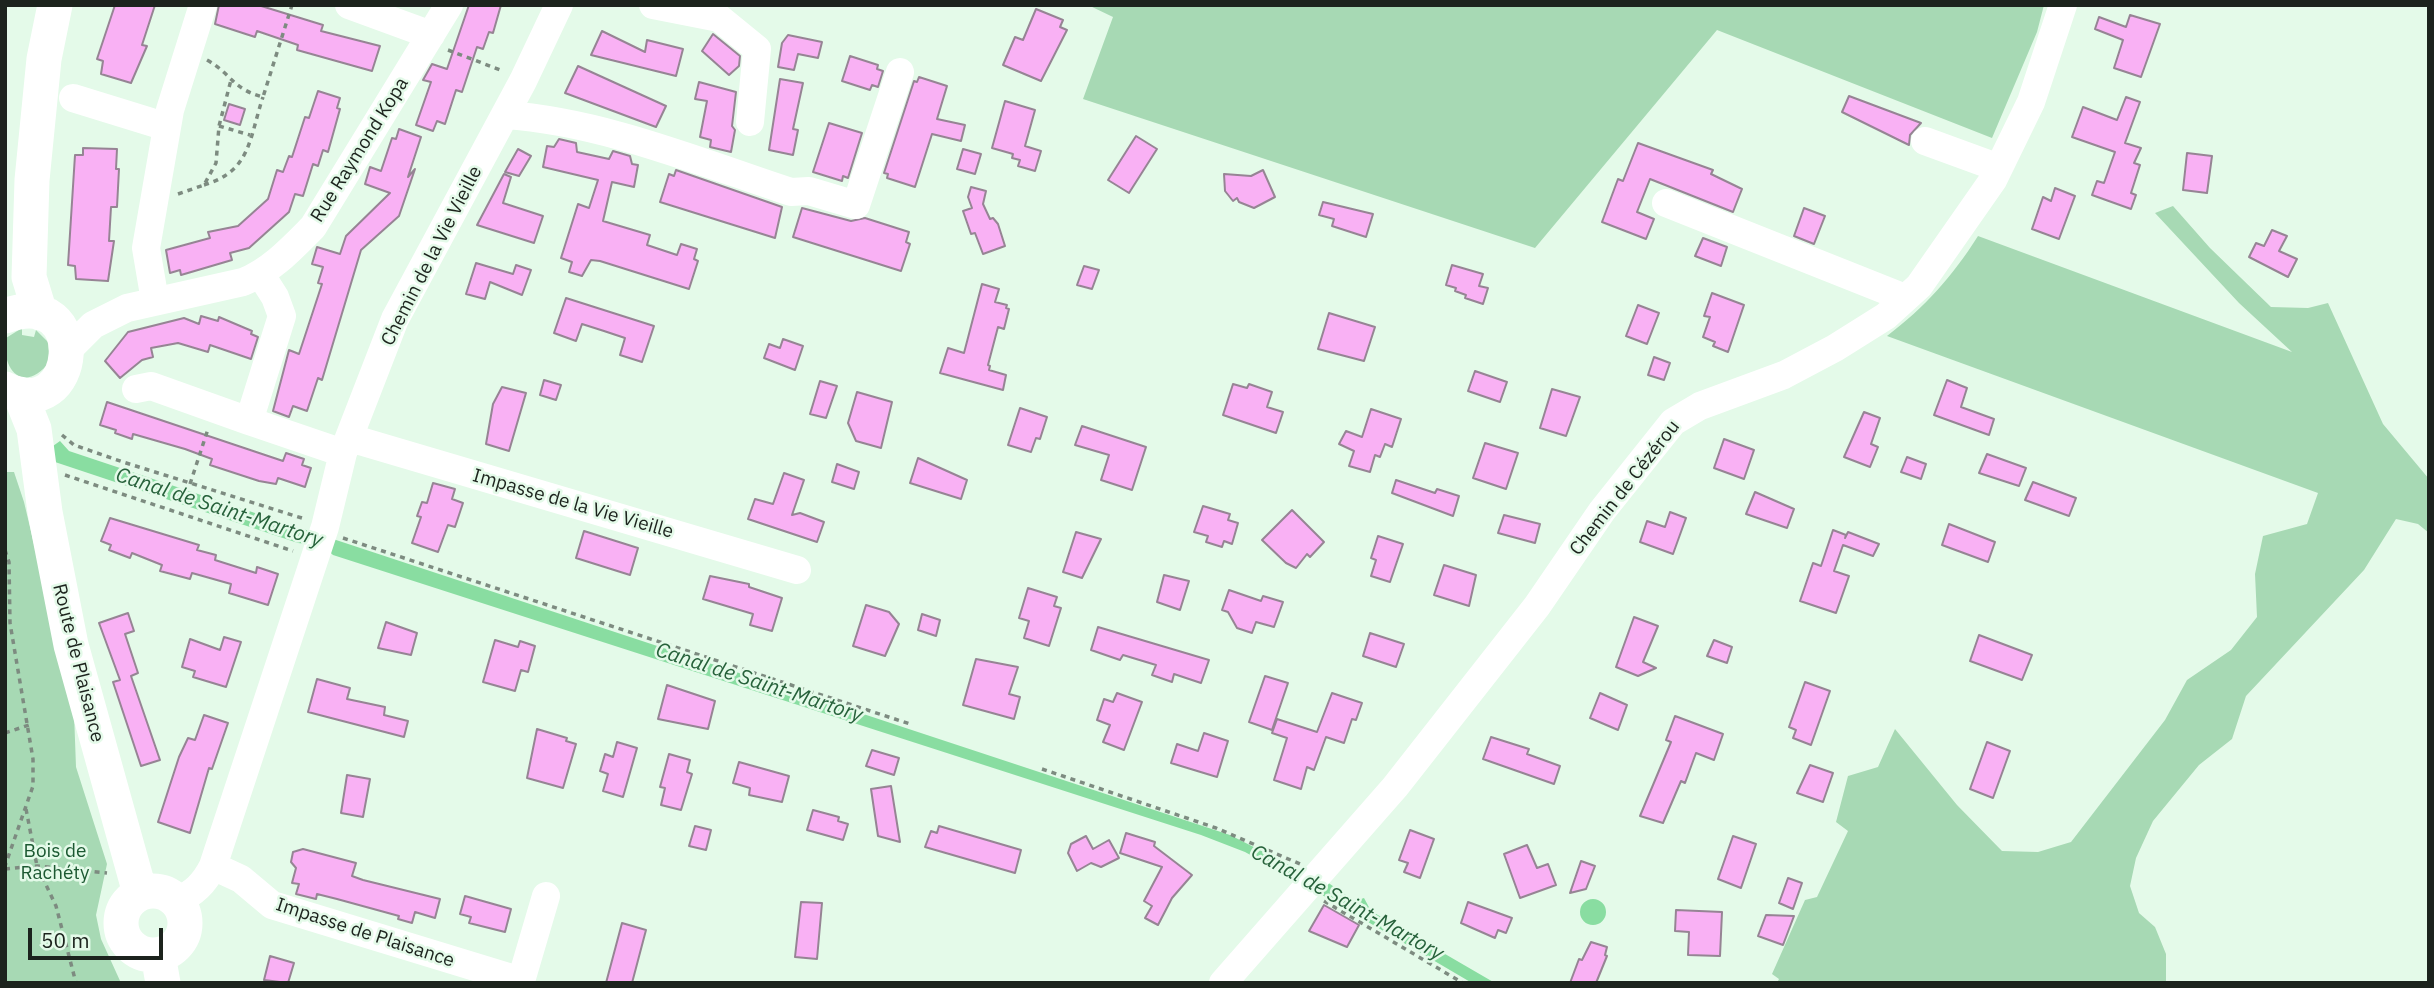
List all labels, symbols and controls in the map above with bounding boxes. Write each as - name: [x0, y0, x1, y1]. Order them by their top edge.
- street label: Rue Raymond Kopa: [306, 73, 414, 227]
- street label: Chemin de la Vie Vieille: [377, 162, 487, 350]
- street label: Chemin de Cézérou: [1565, 416, 1685, 560]
- water label: Canal de Saint-Martory: [112, 463, 326, 553]
- street label: Impasse de la Vie Vieille: [470, 464, 676, 544]
- street label: Route de Plaisance: [47, 581, 109, 745]
- water label: Canal de Saint-Martory: [652, 638, 866, 728]
- water label: Canal de Saint-Martory: [1246, 840, 1448, 966]
- park label: Bois de Rachéty: [20, 841, 90, 885]
- street label: Impasse de Plaisance: [273, 893, 457, 973]
- scale bar: [32, 914, 166, 958]
- text: 50 m: [41, 926, 90, 954]

